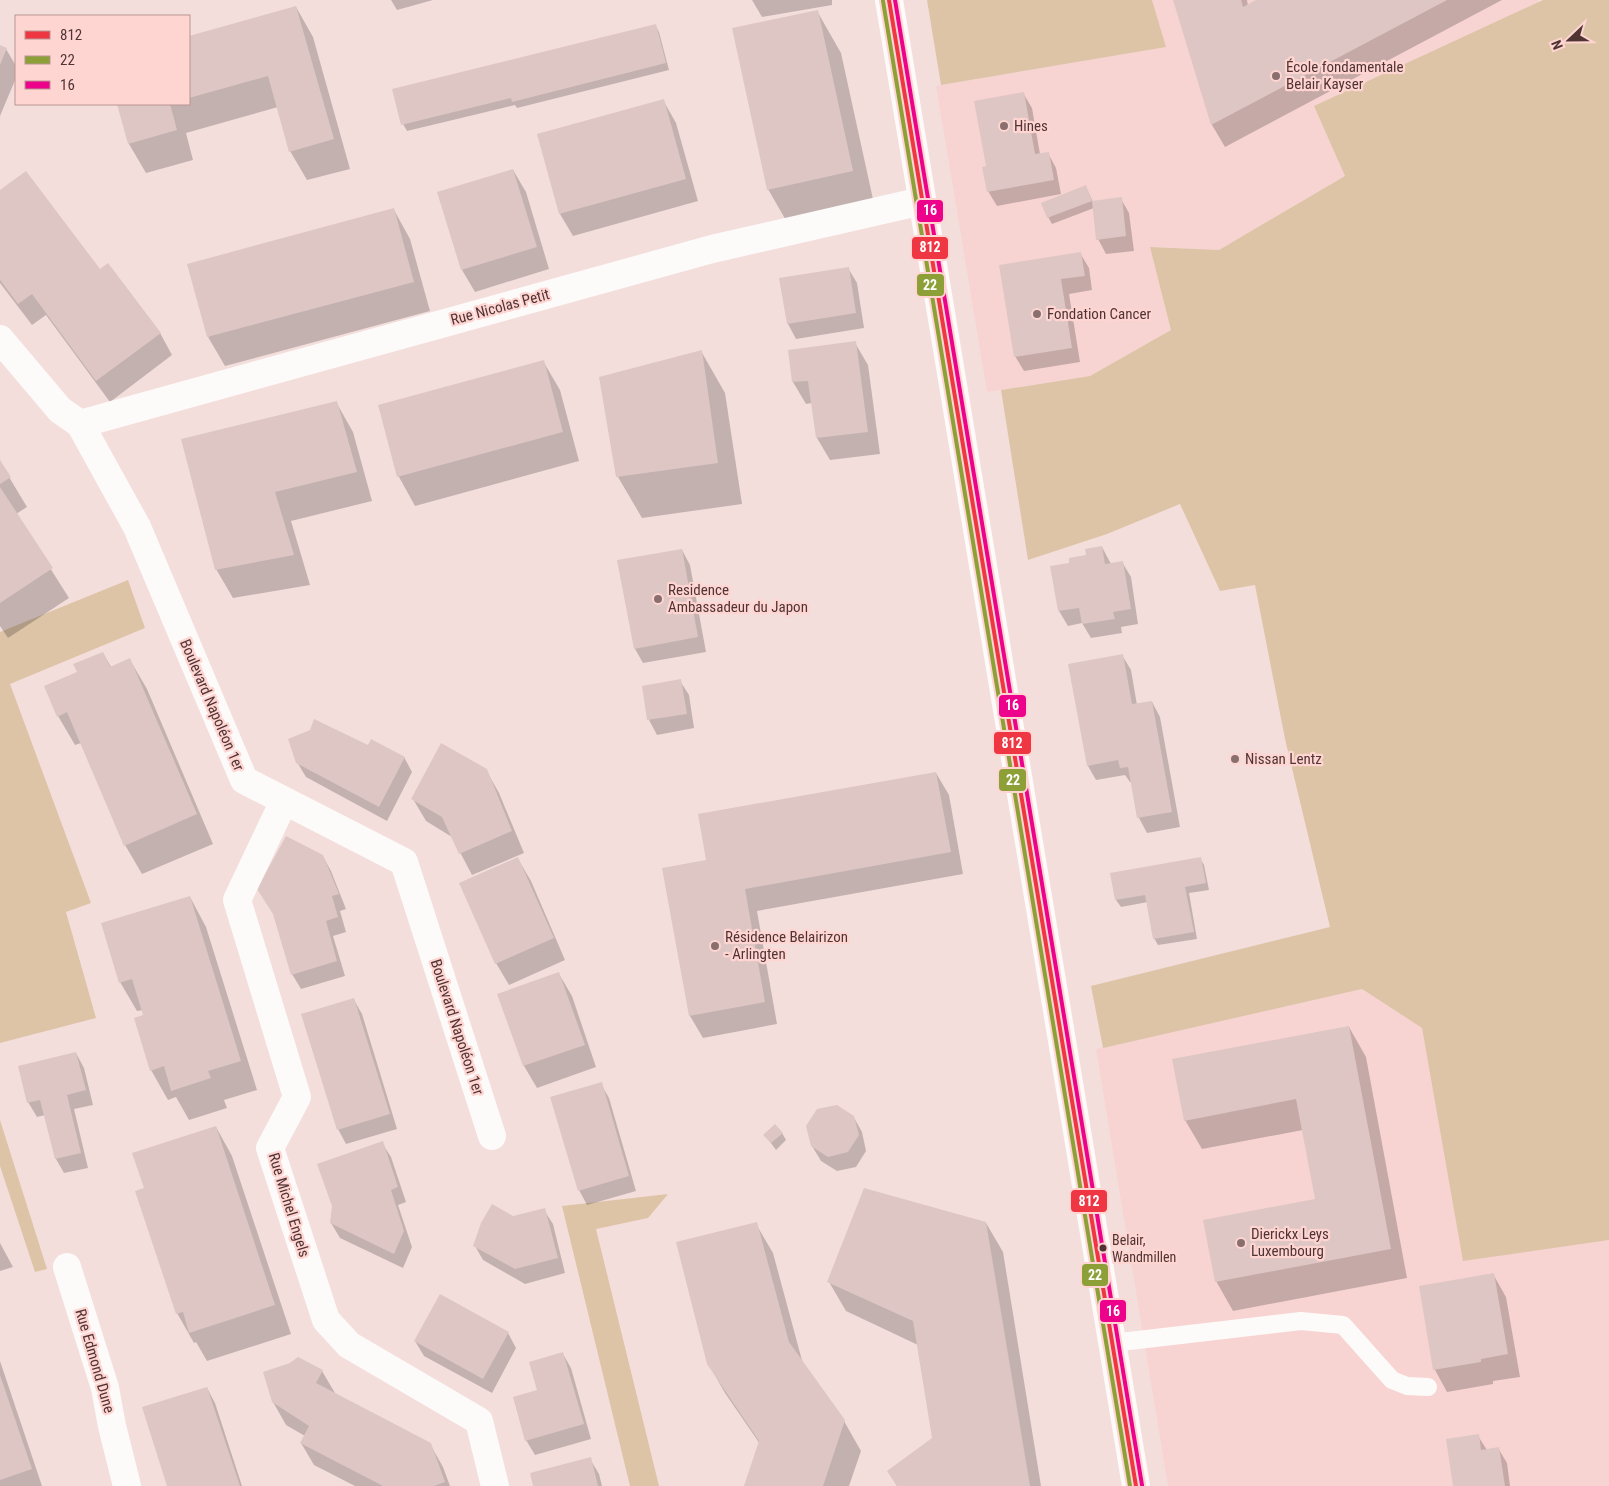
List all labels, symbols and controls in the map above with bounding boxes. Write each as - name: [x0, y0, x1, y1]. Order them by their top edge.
- legend: [15, 15, 190, 105]
- north arrow: [1544, 15, 1594, 65]
- text: 812: [60, 26, 82, 44]
- text: N: [1548, 38, 1566, 52]
- text: 22: [60, 51, 75, 69]
- place label: École fondamentale Belair Kayser: [1286, 58, 1404, 93]
- marker: École fondamentale Belair Kayser: [1270, 70, 1282, 82]
- text: 16: [60, 76, 75, 94]
- place label: Hines: [1014, 117, 1048, 135]
- marker: Hines: [998, 120, 1010, 132]
- line badge: 16: [916, 199, 944, 223]
- text: 16: [923, 202, 937, 218]
- line badge: 812: [911, 236, 949, 260]
- text: 812: [919, 239, 941, 255]
- line badge: 22: [916, 273, 945, 297]
- text: 22: [923, 277, 937, 293]
- street label: Rue Nicolas Petit: [449, 285, 551, 329]
- place label: Fondation Cancer: [1047, 305, 1152, 323]
- marker: Fondation Cancer: [1031, 308, 1043, 320]
- place label: Residence Ambassadeur du Japon: [668, 581, 808, 616]
- marker: Residence Ambassadeur du Japon: [652, 593, 664, 605]
- street label: Boulevard Napoléon 1er: [176, 636, 248, 774]
- line badge: 16: [998, 694, 1027, 718]
- text: 16: [1005, 697, 1019, 713]
- line badge: 812: [993, 731, 1032, 755]
- text: 812: [1001, 735, 1023, 751]
- place label: Nissan Lentz: [1245, 750, 1322, 768]
- marker: Nissan Lentz: [1229, 753, 1241, 765]
- line badge: 22: [998, 768, 1027, 792]
- text: 22: [1006, 772, 1020, 788]
- place label: Résidence Belairizon - Arlingten: [725, 928, 848, 963]
- marker: Résidence Belairizon - Arlingten: [709, 940, 721, 952]
- street label: Boulevard Napoléon 1er: [427, 957, 488, 1097]
- street label: Rue Michel Engels: [265, 1151, 313, 1259]
- line badge: 812: [1070, 1189, 1108, 1213]
- text: 812: [1078, 1193, 1100, 1209]
- place label: Dierickx Leys Luxembourg: [1251, 1225, 1329, 1260]
- place label: Belair, Wandmillen: [1112, 1232, 1176, 1265]
- marker: Dierickx Leys Luxembourg: [1235, 1237, 1247, 1249]
- marker: Belair, Wandmillen: [1098, 1243, 1108, 1253]
- line badge: 22: [1081, 1263, 1109, 1287]
- text: 22: [1088, 1267, 1102, 1283]
- line badge: 16: [1099, 1299, 1127, 1323]
- text: 16: [1106, 1303, 1120, 1319]
- street label: Rue Edmond Dune: [72, 1307, 118, 1415]

